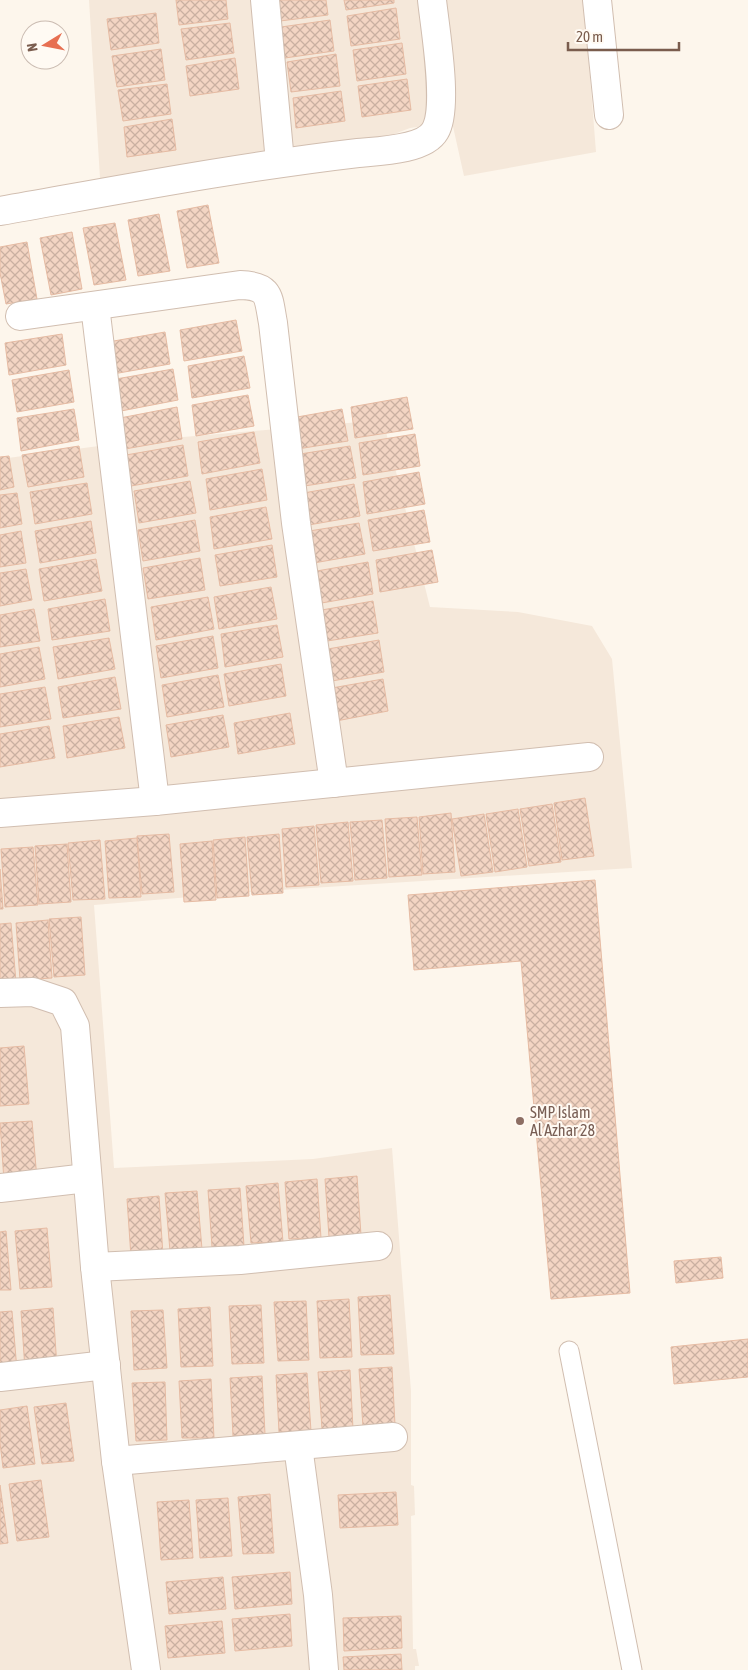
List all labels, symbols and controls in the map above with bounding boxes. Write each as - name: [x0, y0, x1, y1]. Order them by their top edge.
- north arrow: [20, 20, 70, 70]
- scale bar: [568, 20, 679, 52]
- text: 20 m: [576, 28, 603, 45]
- text: N: [24, 42, 41, 53]
- place label: SMP Islam Al Azhar 28: [530, 1103, 595, 1139]
- marker: SMP Islam Al Azhar 28: [514, 1115, 526, 1127]

